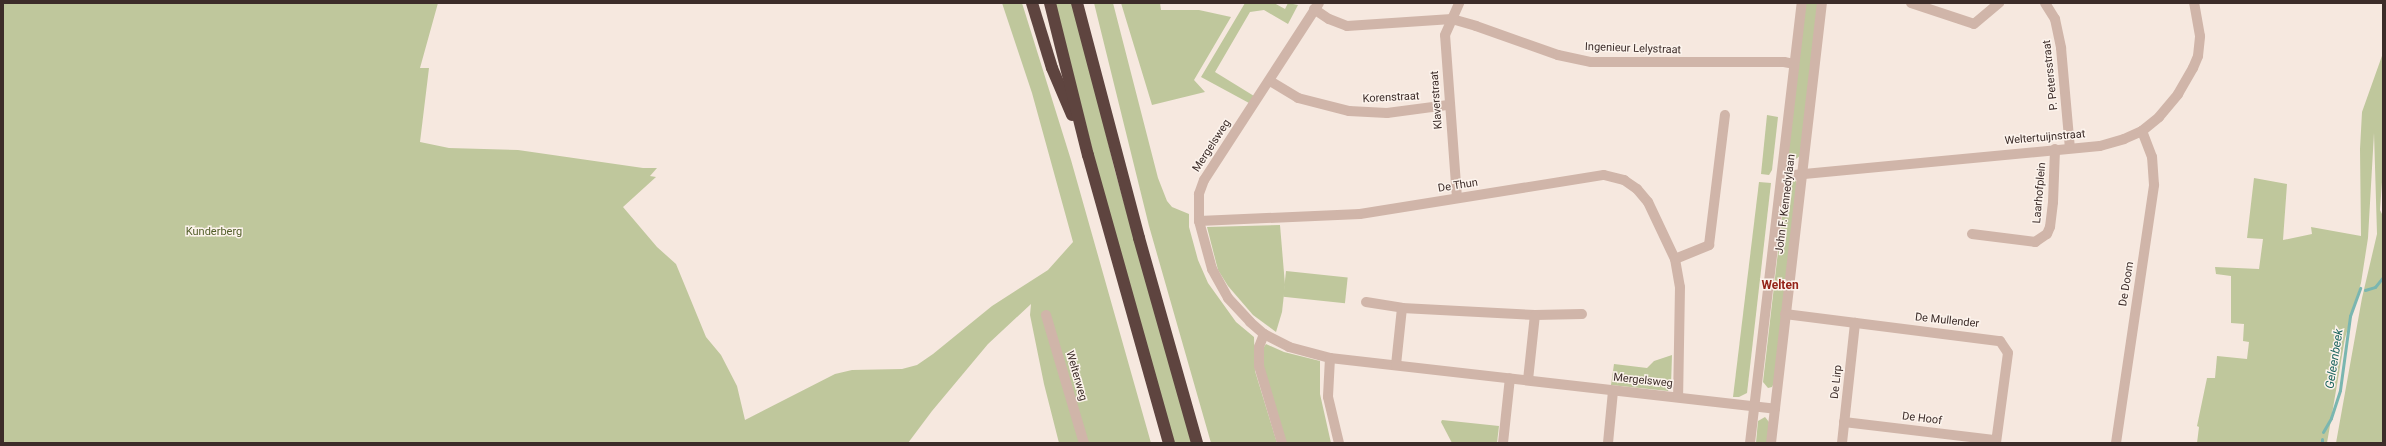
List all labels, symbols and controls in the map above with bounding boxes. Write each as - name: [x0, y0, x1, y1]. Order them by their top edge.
- street label: P. Petersstraat: [2041, 39, 2061, 111]
- street label: Ingenieur Lelystraat: [1585, 41, 1681, 57]
- street label: Klaverstraat: [1428, 70, 1446, 130]
- street label: Korenstraat: [1362, 90, 1420, 106]
- street label: Mergelsweg: [1190, 117, 1234, 175]
- street label: Weltertuijnstraat: [2004, 128, 2086, 148]
- street label: John F. Kennedylaan: [1773, 153, 1799, 255]
- street label: Laarhofplein: [2031, 162, 2049, 224]
- street label: De Thun: [1437, 176, 1479, 196]
- park label: Kunderberg: [186, 225, 242, 239]
- street label: De Doom: [2117, 261, 2137, 307]
- district label: Welten: [1761, 279, 1799, 293]
- street label: De Mullender: [1914, 311, 1980, 331]
- water label: Geleenbeek: [2323, 328, 2347, 390]
- street label: Welterweg: [1063, 349, 1089, 403]
- street label: De Lirp: [1829, 364, 1845, 400]
- street label: Mergelsweg: [1613, 371, 1673, 391]
- street label: De Hoof: [1901, 410, 1943, 428]

